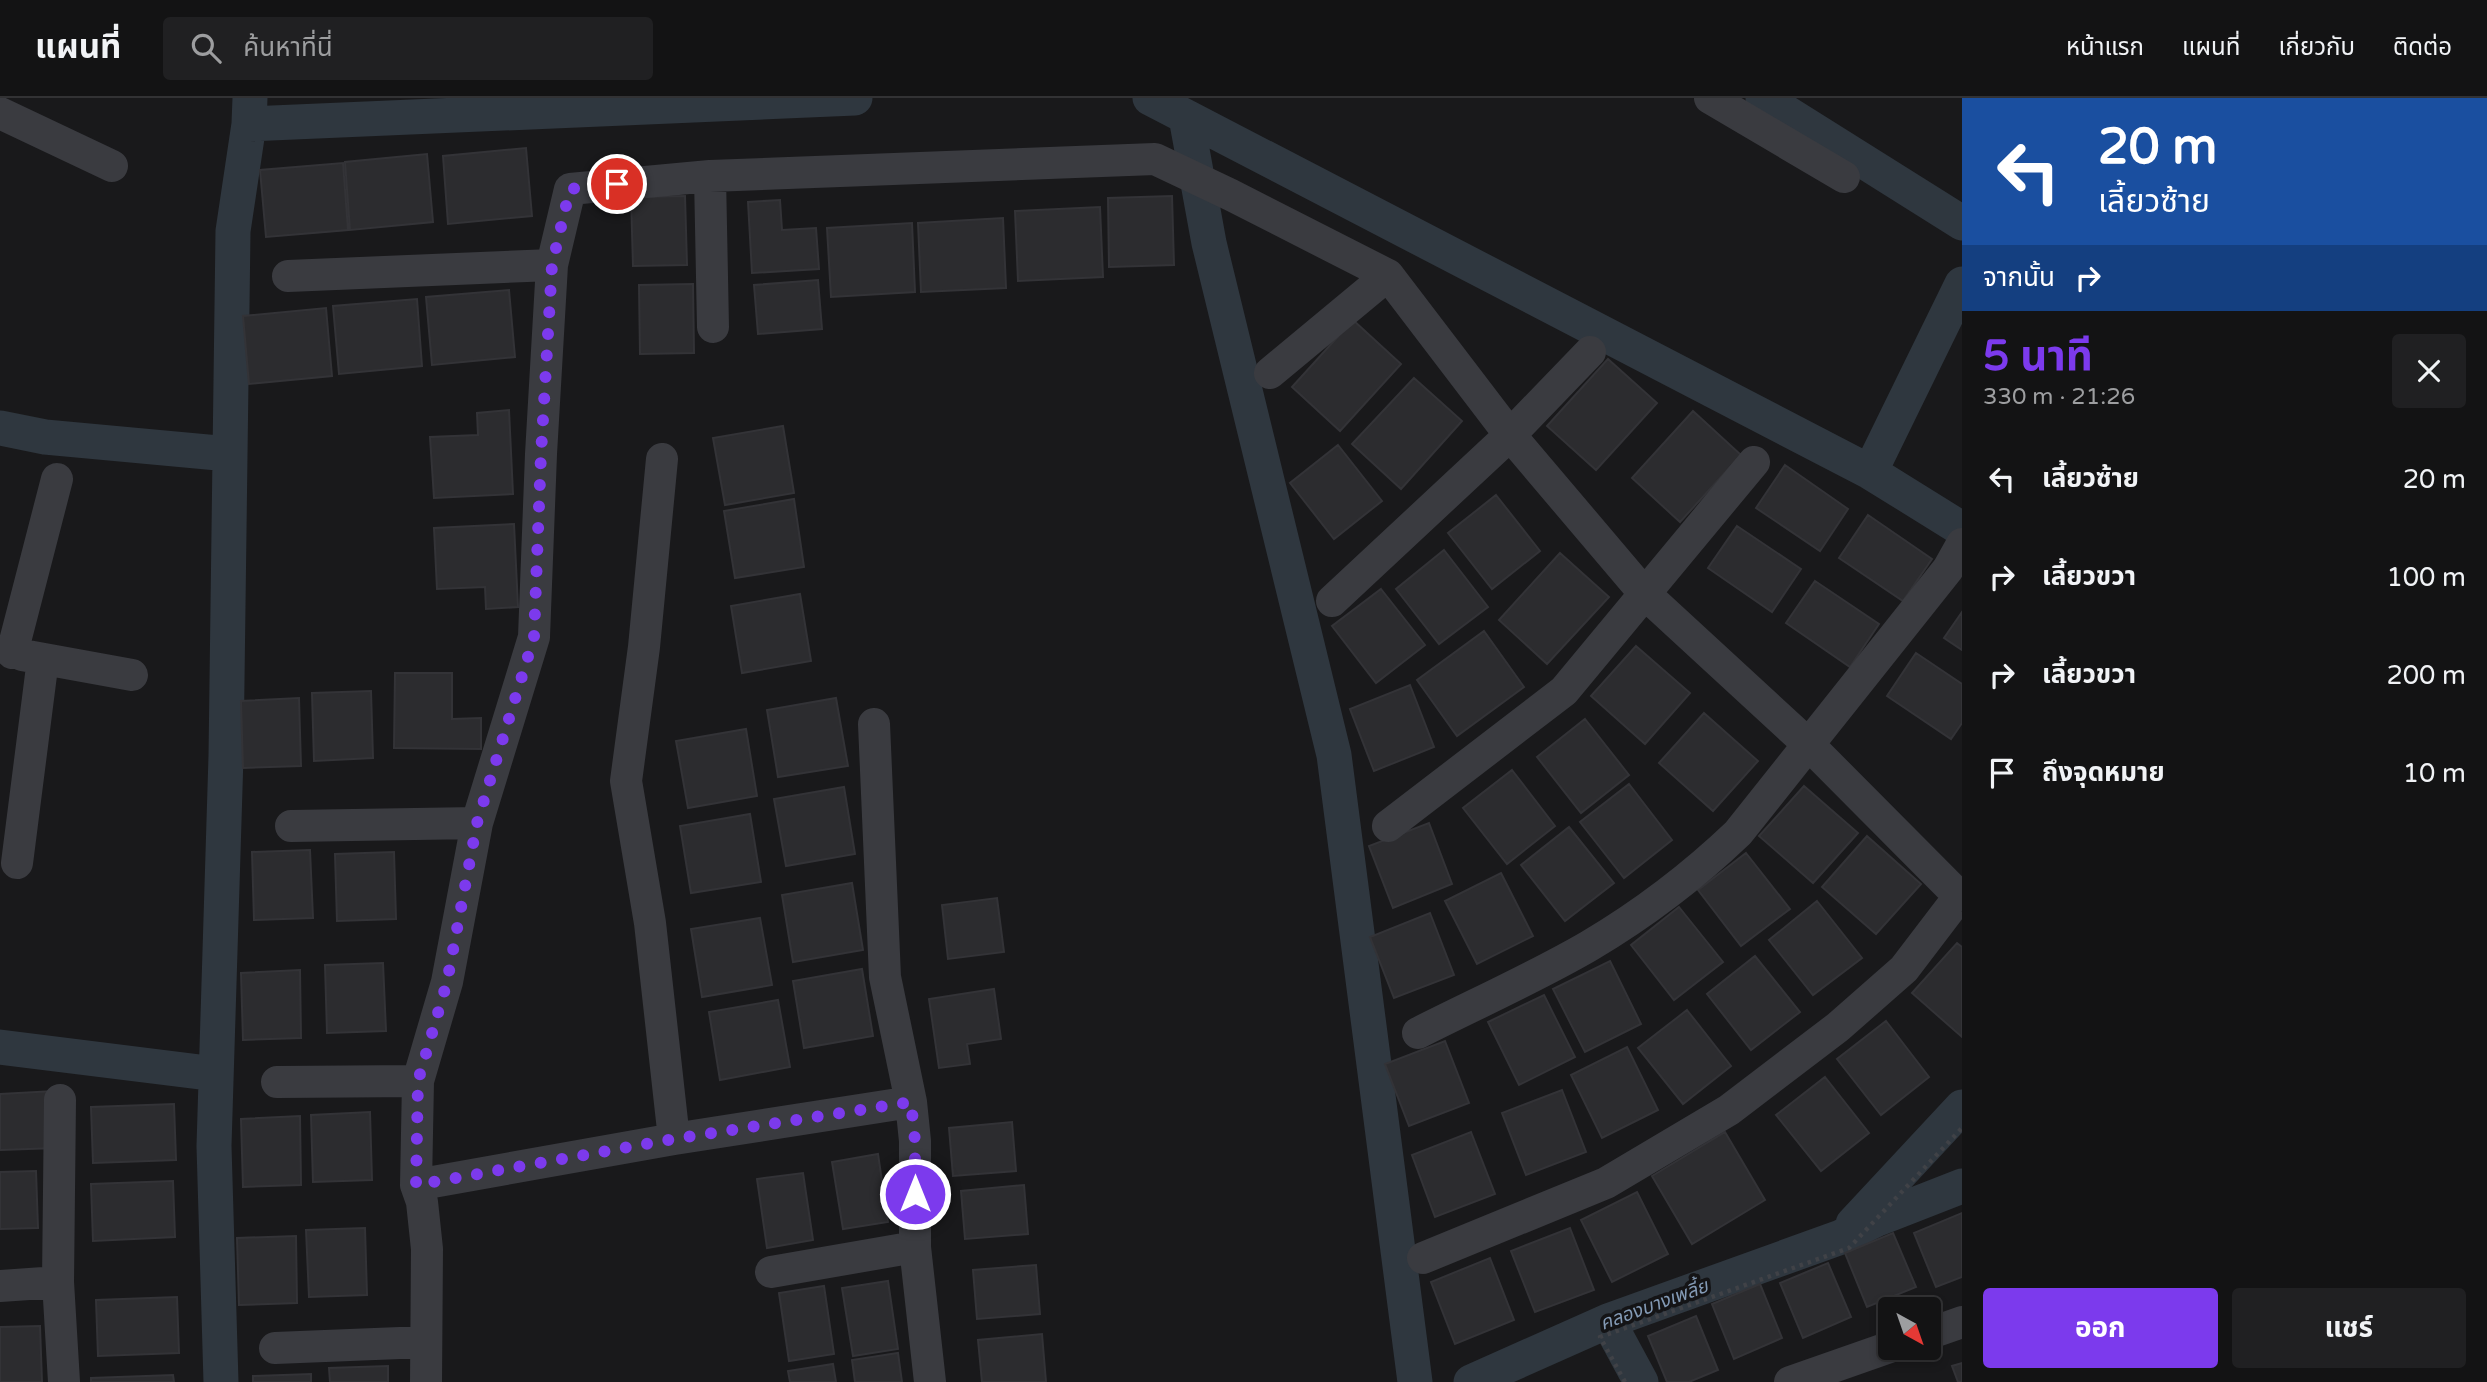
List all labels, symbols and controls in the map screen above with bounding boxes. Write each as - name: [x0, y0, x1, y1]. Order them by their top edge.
- search box: [163, 17, 653, 80]
- text: แผนที่: [35, 28, 121, 67]
- icon: search: [187, 29, 225, 67]
- text: ค้นหาที่นี่: [243, 32, 333, 63]
- text: หน้าแรก: [2066, 33, 2144, 62]
- text: แผนที่: [2182, 33, 2240, 62]
- text: เกี่ยวกับ: [2278, 33, 2355, 62]
- text: ติดต่อ: [2393, 33, 2452, 62]
- text: 20 m: [2098, 118, 2217, 177]
- icon: left: [1983, 126, 2074, 217]
- pin: [587, 154, 647, 214]
- icon: arrive: [598, 165, 636, 203]
- text: เลี้ยวซ้าย: [2098, 183, 2210, 221]
- icon: right: [2069, 259, 2107, 297]
- text: จากนั้น: [1983, 262, 2055, 293]
- text: 5 นาที: [1983, 331, 2093, 382]
- button: close: [2392, 334, 2466, 408]
- text: 330 m · 21:26: [1983, 383, 2135, 411]
- icon: left: [1983, 460, 2021, 498]
- text: เลี้ยวซ้าย: [2042, 463, 2139, 494]
- text: 20 m: [2403, 464, 2466, 495]
- icon: right: [1983, 558, 2021, 596]
- text: เลี้ยวขวา: [2042, 561, 2136, 592]
- text: 100 m: [2386, 562, 2466, 593]
- icon: right: [1983, 656, 2021, 694]
- text: เลี้ยวขวา: [2042, 659, 2136, 690]
- text: 200 m: [2386, 660, 2466, 691]
- icon: arrive: [1983, 754, 2021, 792]
- text: ถึงจุดหมาย: [2042, 757, 2165, 788]
- text: 10 m: [2403, 758, 2466, 789]
- position arrow: [878, 1157, 952, 1231]
- water label: คลองบางเพลี้ย: [1596, 1272, 1713, 1335]
- button: ออก: [1983, 1288, 2218, 1368]
- button: แชร์: [2232, 1288, 2466, 1368]
- north arrow: [1878, 1297, 1941, 1360]
- map controls: [1878, 1297, 1941, 1360]

